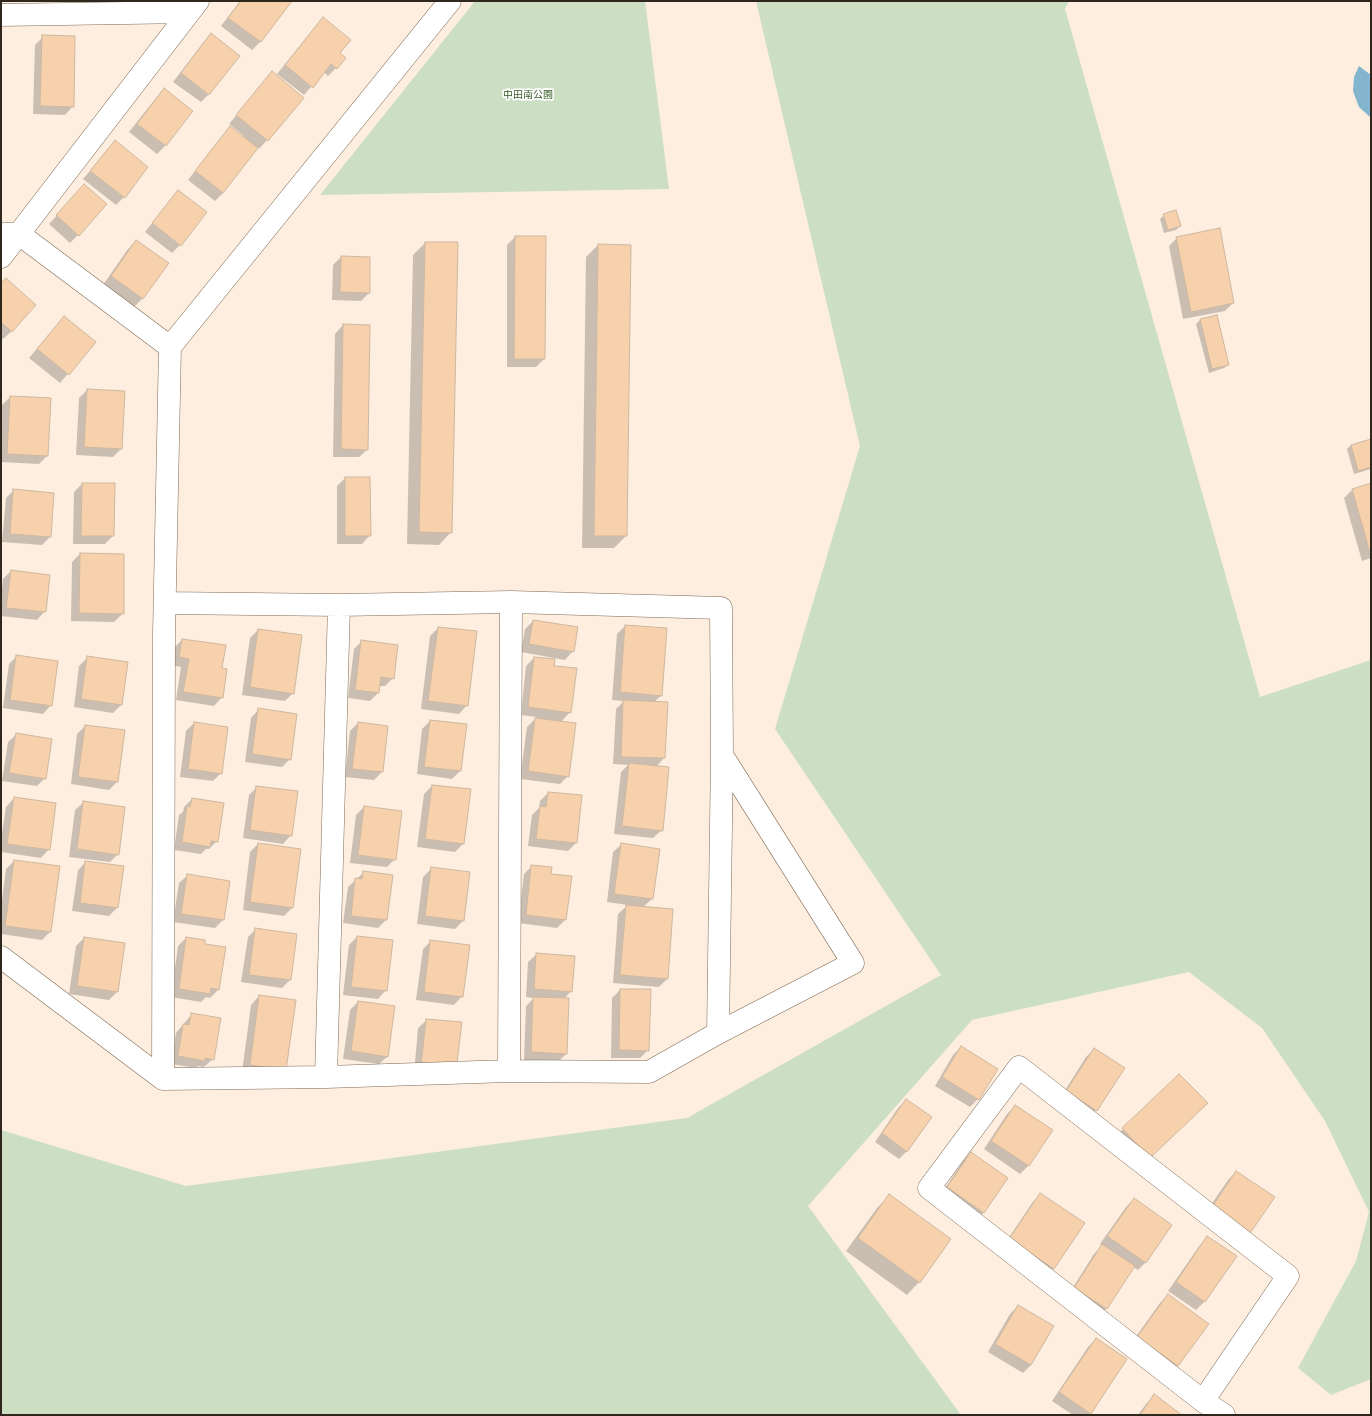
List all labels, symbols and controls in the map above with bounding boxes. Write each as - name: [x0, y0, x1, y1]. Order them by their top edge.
- park label: 中田南公園: [503, 90, 553, 102]

